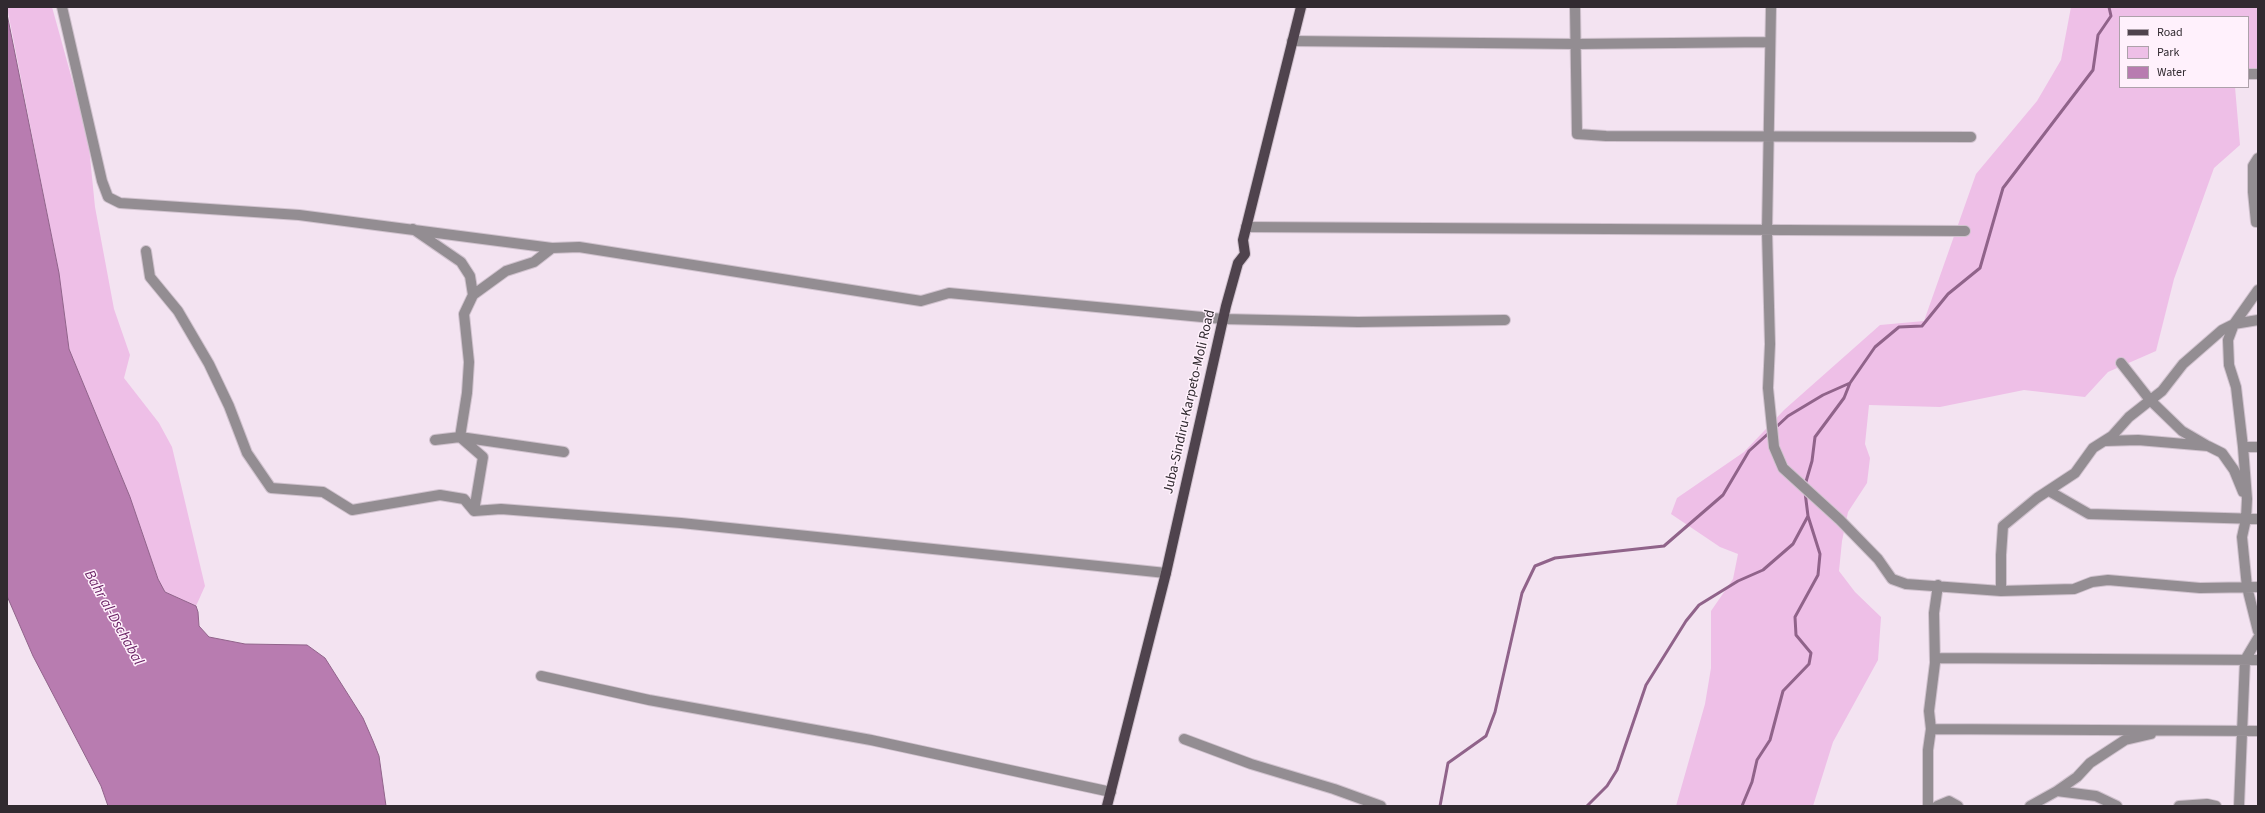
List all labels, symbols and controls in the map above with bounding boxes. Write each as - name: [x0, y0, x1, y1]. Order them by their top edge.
- legend: [2119, 16, 2249, 88]
- text: Road: [2157, 24, 2183, 41]
- text: Park: [2157, 44, 2179, 61]
- text: Water: [2157, 64, 2186, 81]
- street label: Juba-Sindiru-Karpeto-Moli Road: [1161, 308, 1219, 496]
- water label: Bahr al-Dschabal: [79, 567, 147, 669]

